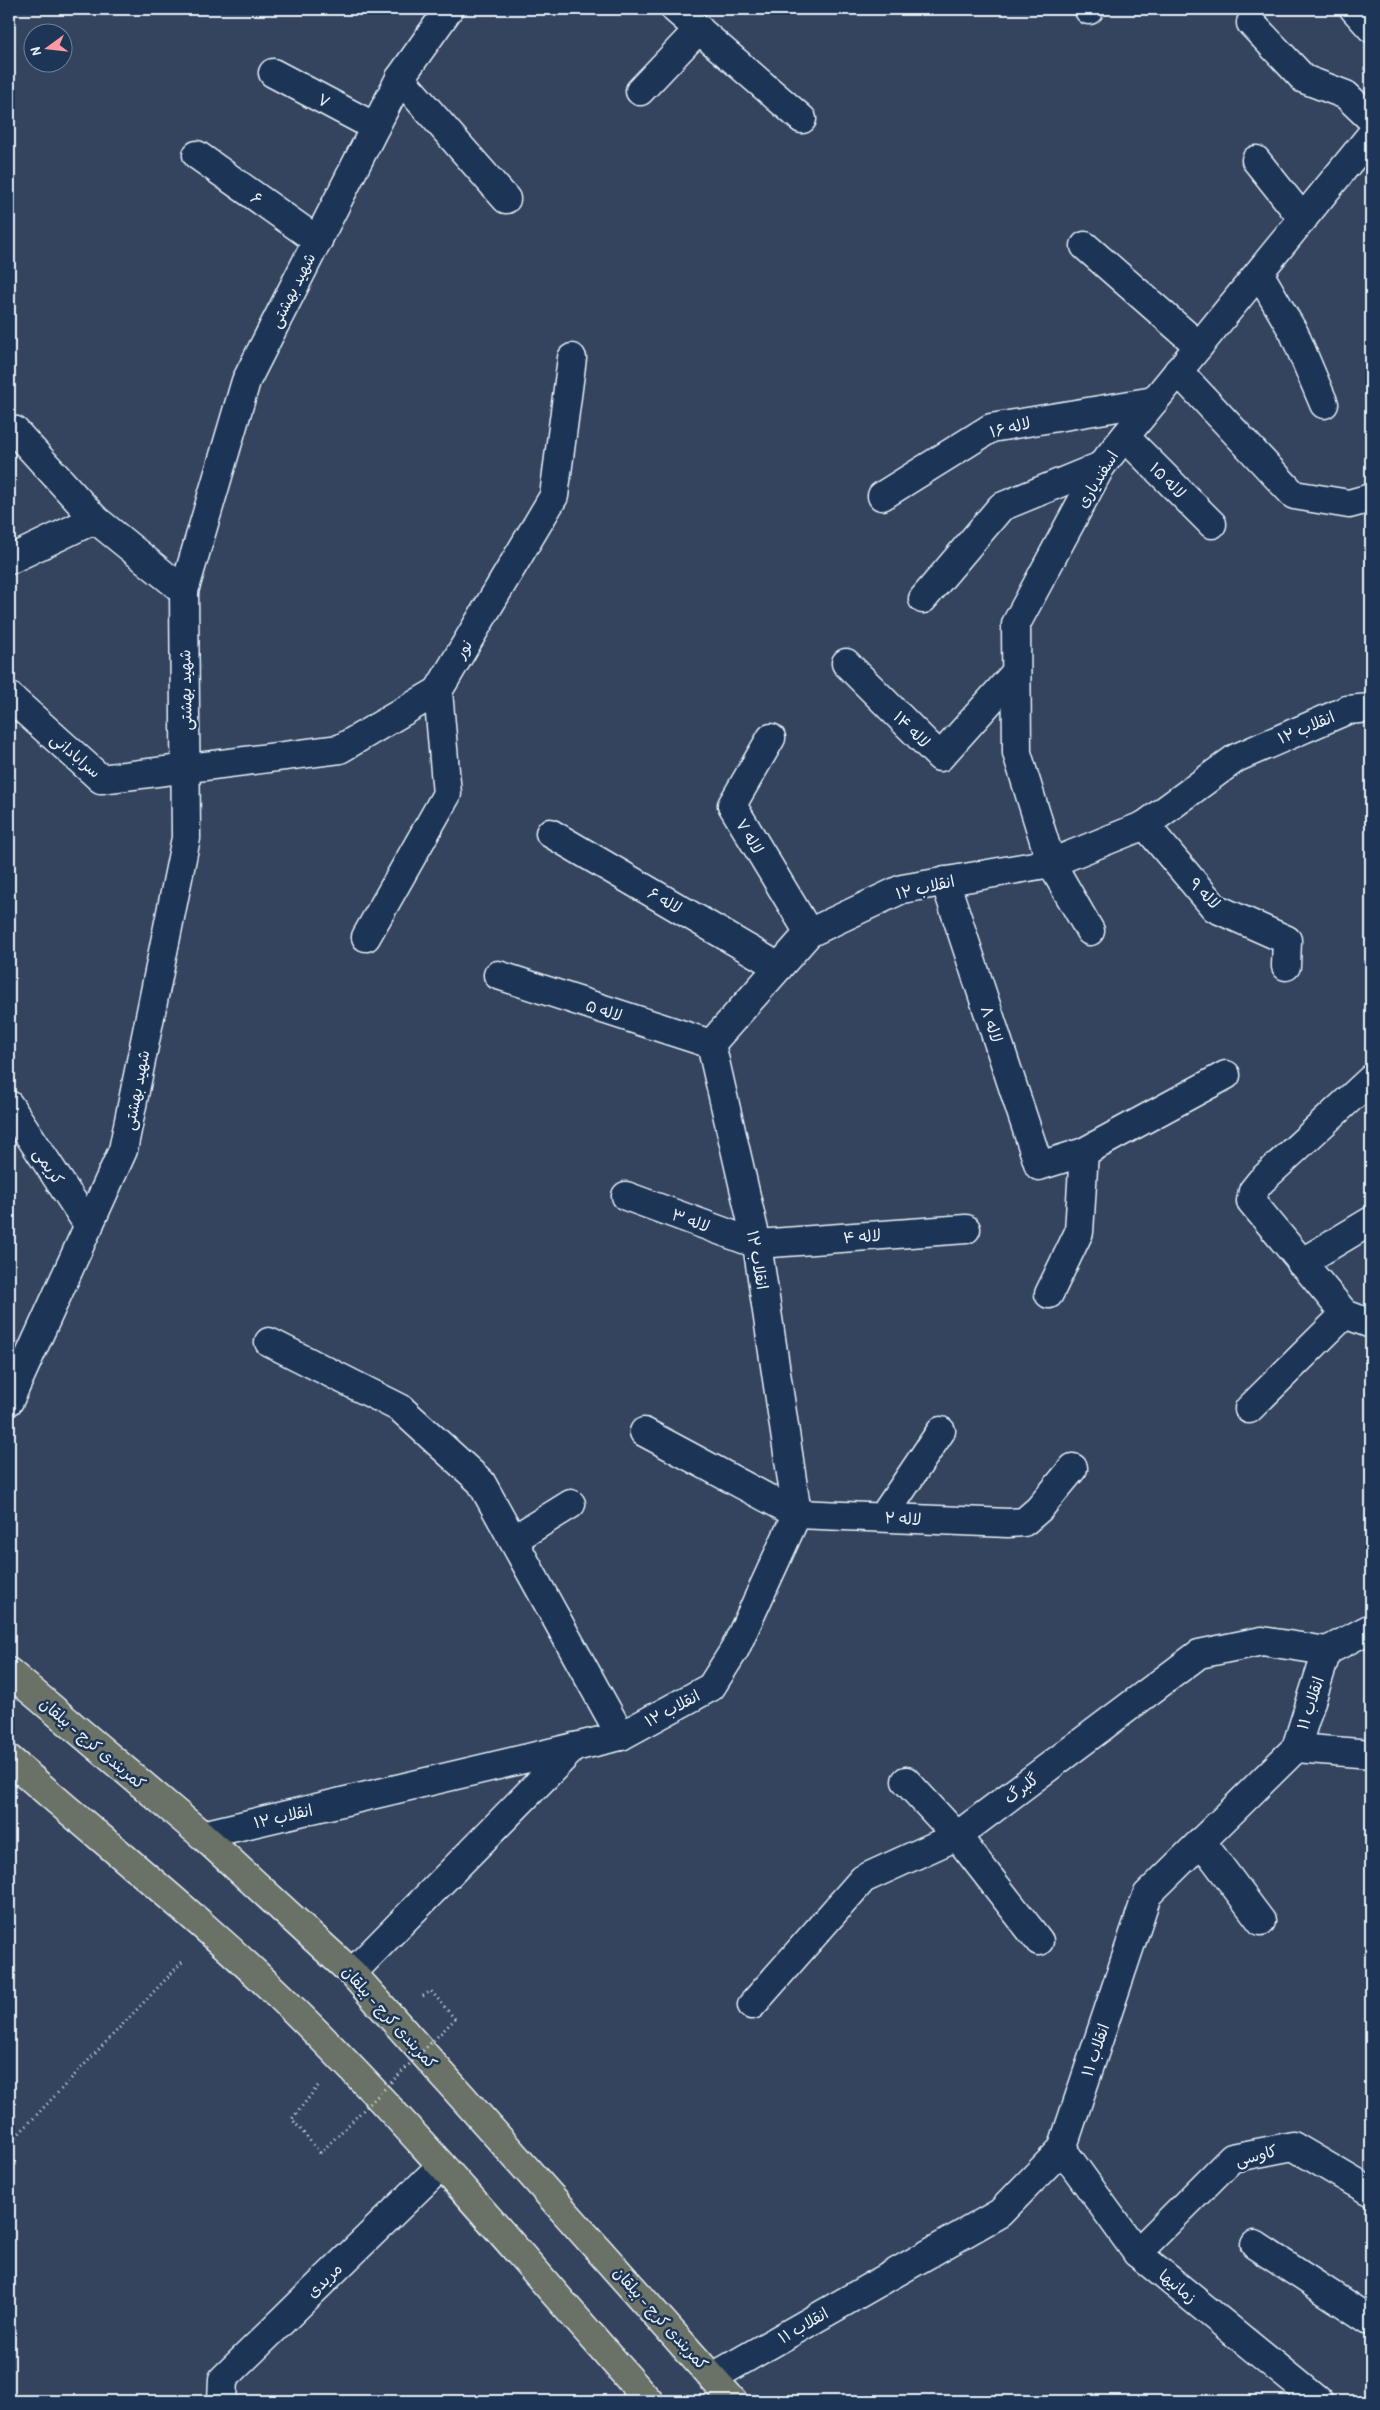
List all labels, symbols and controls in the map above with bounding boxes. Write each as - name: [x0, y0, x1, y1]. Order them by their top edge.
- north arrow: [22, 22, 72, 72]
- text: N: [25, 45, 45, 58]
- street label: ۷: [314, 88, 334, 112]
- street label: ۶: [247, 186, 267, 210]
- street label: شهید بهشتی: [264, 249, 320, 331]
- street label: لاله ۱۶: [987, 411, 1033, 443]
- street label: اسفندیاری: [1071, 446, 1123, 512]
- street label: لاله ۱۵: [1145, 457, 1191, 503]
- street label: نور: [448, 635, 477, 663]
- street label: شهید بهشتی: [173, 649, 197, 731]
- street label: انقلاب ۱۲: [1274, 705, 1338, 749]
- street label: لاله ۱۴: [889, 706, 935, 752]
- street label: سرابادانی: [46, 727, 106, 783]
- street label: لاله ۷: [731, 814, 769, 858]
- street label: انقلاب ۱۲: [893, 870, 957, 904]
- street label: لاله ۹: [1184, 872, 1226, 914]
- street label: لاله ۶: [644, 882, 686, 918]
- street label: لاله ۵: [583, 994, 625, 1026]
- street label: لاله ۸: [976, 1003, 1008, 1045]
- street label: شهید بهشتی: [117, 1048, 155, 1132]
- street label: کریمی: [29, 1143, 69, 1189]
- street label: لاله ۳: [669, 1203, 713, 1237]
- street label: لاله ۴: [842, 1224, 882, 1248]
- street label: انقلاب ۱۲: [742, 1229, 774, 1291]
- street label: لاله ۲: [884, 1506, 922, 1530]
- street label: انقلاب ۱۱: [1291, 1674, 1329, 1732]
- street label: انقلاب ۱۲: [640, 1684, 704, 1732]
- street label: کمربندی کرج - بیلقان: [35, 1692, 151, 1794]
- street label: گلبرگ: [999, 1767, 1043, 1808]
- street label: انقلاب ۱۲: [251, 1799, 315, 1833]
- street label: کمربندی کرج - بیلقان: [338, 1961, 442, 2074]
- street label: انقلاب ۱۱: [1076, 2021, 1114, 2079]
- street label: کاوسی: [1233, 2139, 1279, 2171]
- street label: مریدی: [301, 2258, 347, 2302]
- street label: کمربندی کرج - بیلقان: [609, 2262, 713, 2375]
- street label: زمانیها: [1154, 2264, 1202, 2308]
- street label: انقلاب ۱۱: [774, 2302, 832, 2348]

